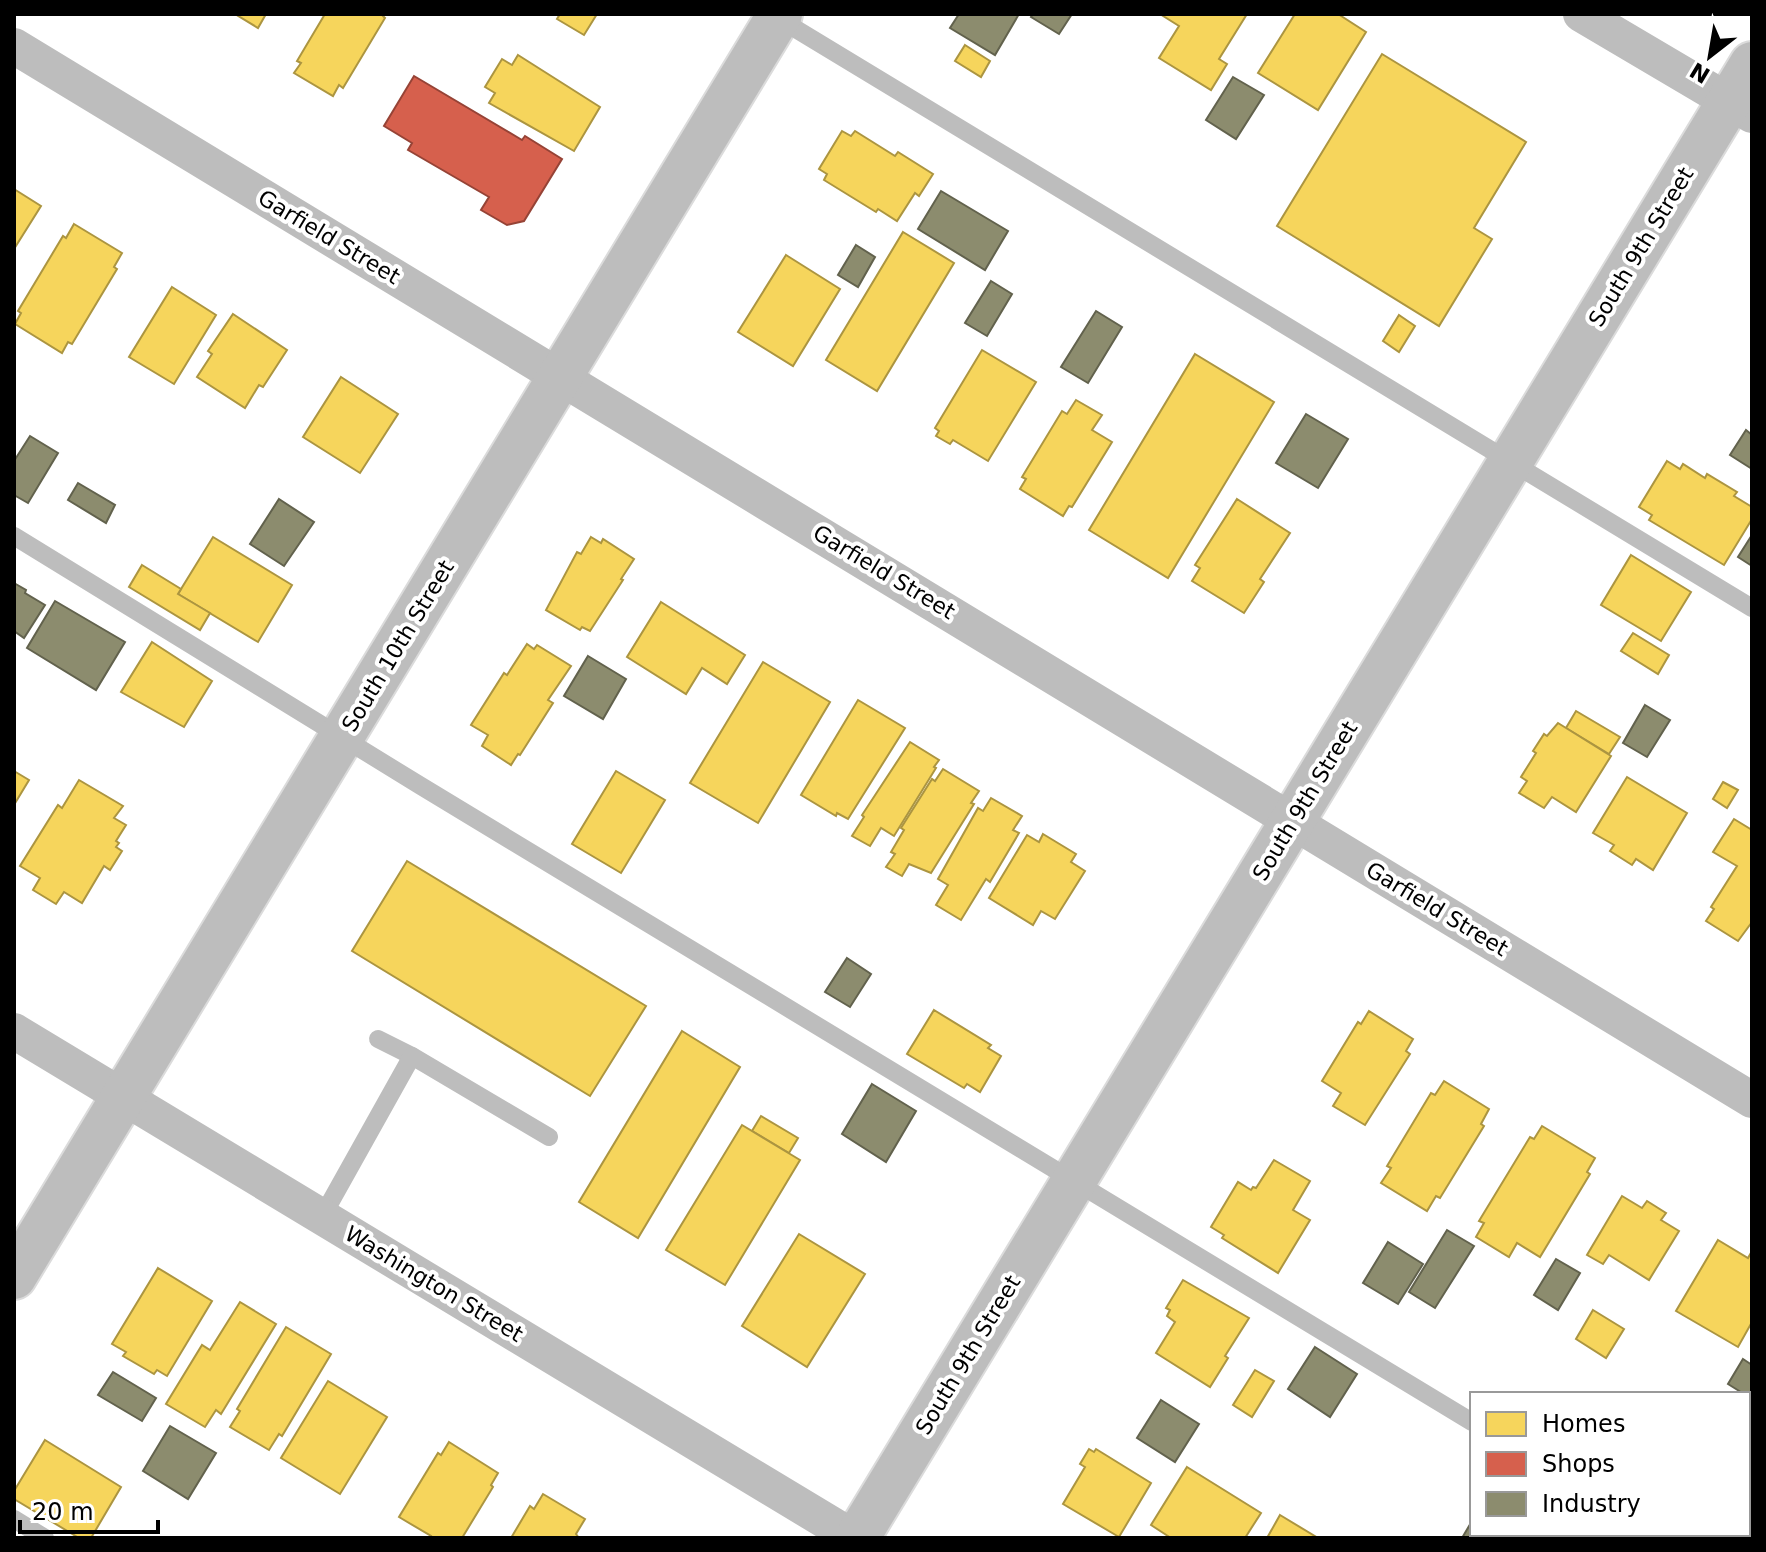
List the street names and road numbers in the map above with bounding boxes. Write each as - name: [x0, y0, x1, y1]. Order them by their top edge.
- street label: South 9th Street: [1584, 163, 1699, 331]
- street label: Garfield Street: [254, 185, 405, 289]
- street label: Garfield Street: [809, 520, 960, 624]
- street label: South 10th Street: [337, 556, 459, 736]
- street label: South 9th Street: [1248, 717, 1363, 885]
- street label: Garfield Street: [1362, 857, 1513, 961]
- street label: Washington Street: [341, 1221, 528, 1347]
- street label: South 9th Street: [911, 1271, 1026, 1439]

